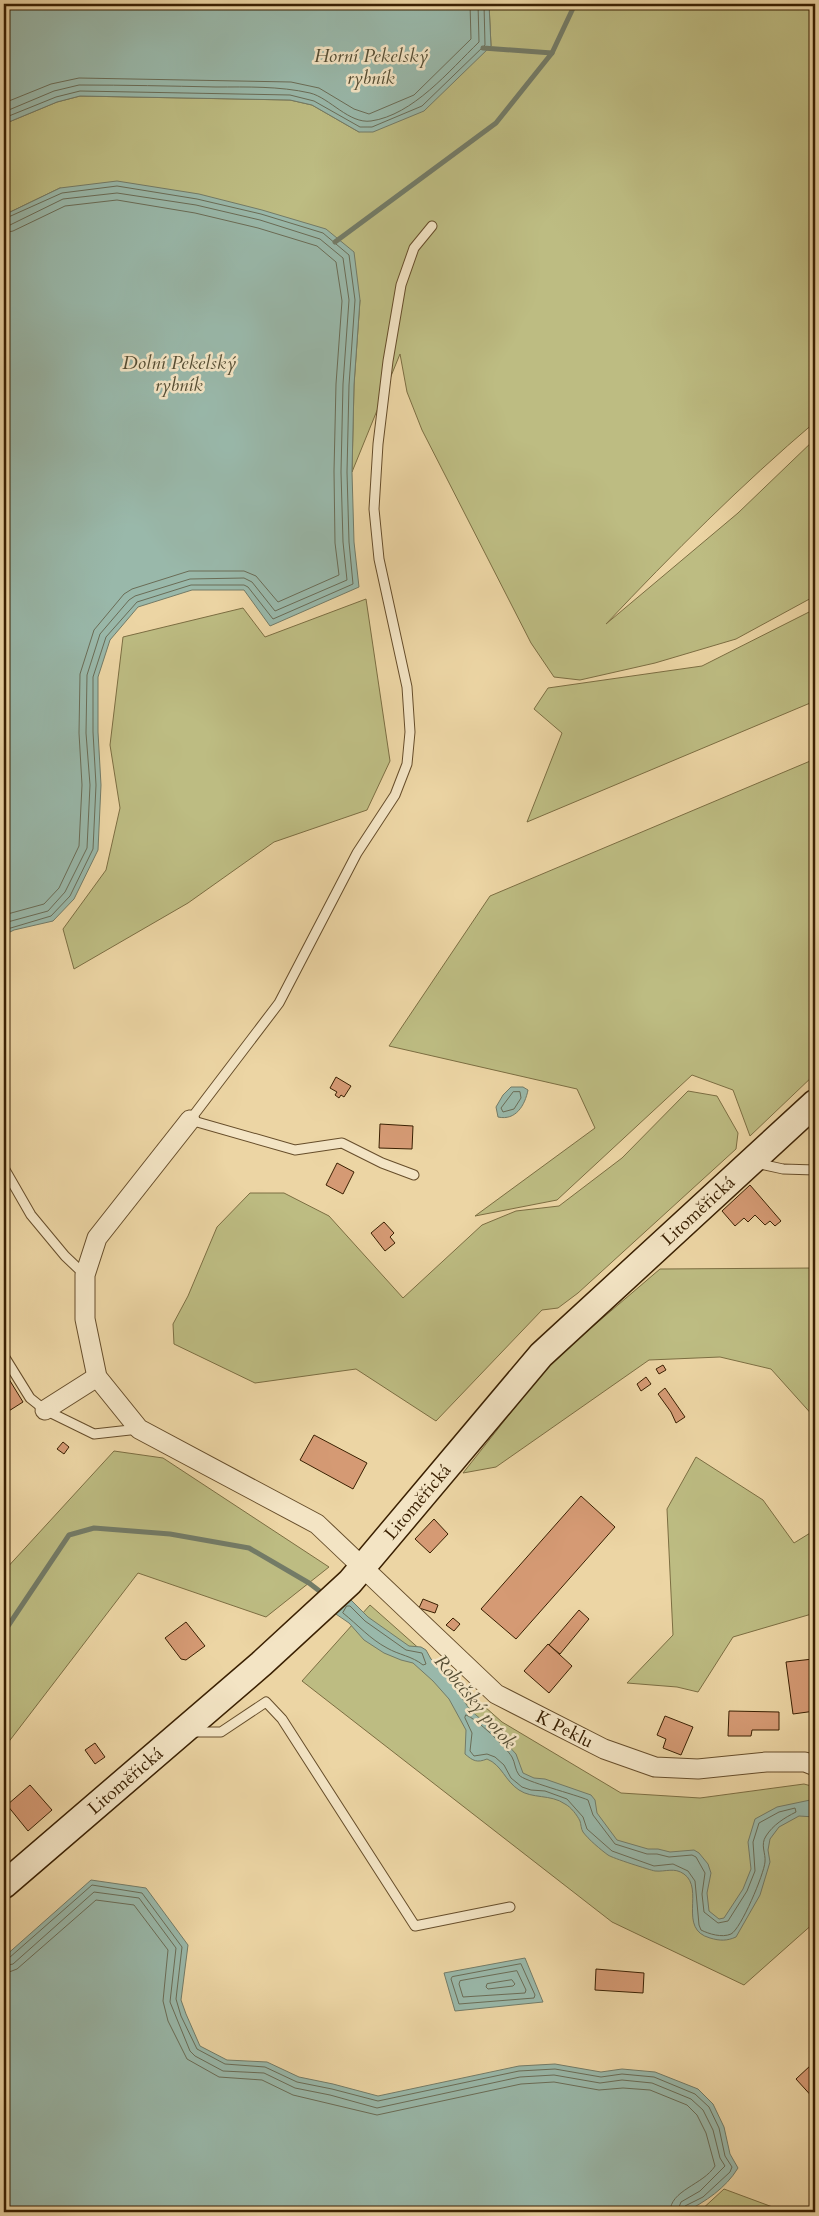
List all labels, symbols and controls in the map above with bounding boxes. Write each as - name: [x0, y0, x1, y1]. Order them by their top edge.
- water label: Horní Pekelský rybník: [314, 43, 428, 91]
- water label: Dolní Pekelský rybník: [122, 350, 236, 398]
- street label: Litoměřická: [656, 1170, 741, 1251]
- street label: Litoměřická: [379, 1459, 457, 1545]
- water label: Robečský potok: [428, 1649, 523, 1755]
- street label: K Peklu: [532, 1704, 598, 1755]
- street label: Litoměřická: [83, 1741, 169, 1821]

